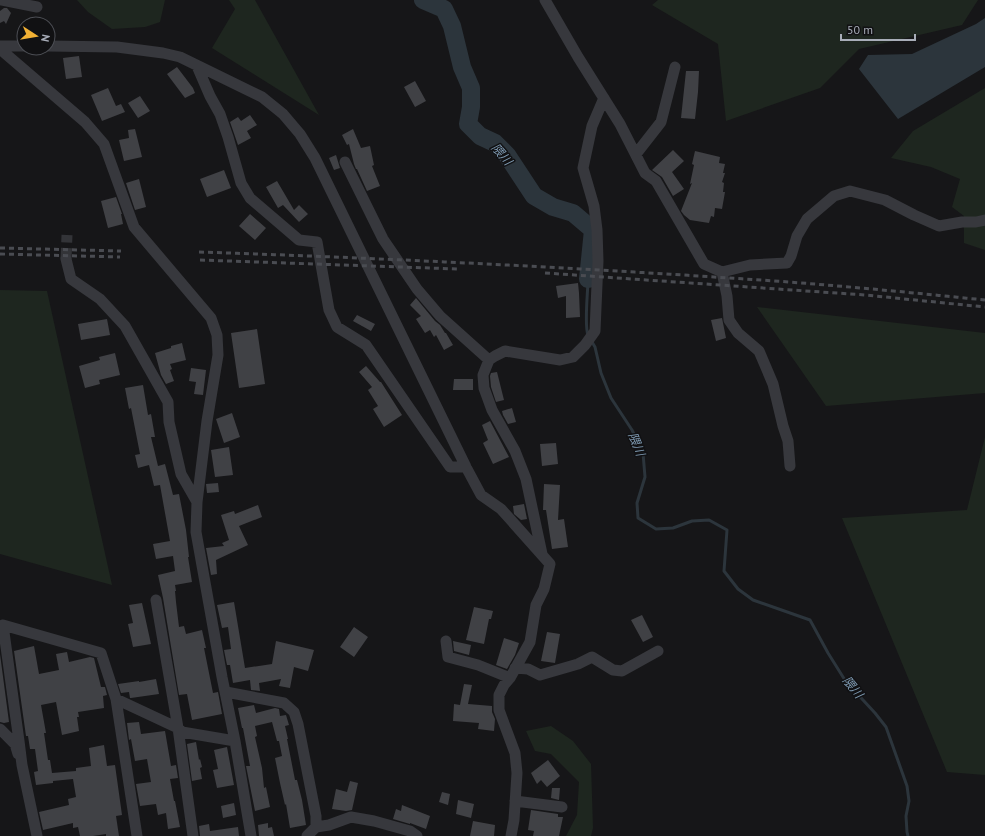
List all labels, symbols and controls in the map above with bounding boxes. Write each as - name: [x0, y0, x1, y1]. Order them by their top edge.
- north arrow: [16, 16, 56, 56]
- scale bar: [841, 16, 915, 42]
- text: 50 m: [847, 22, 873, 37]
- text: N: [38, 33, 53, 43]
- water label: 隈川: [488, 140, 517, 169]
- water label: 隈川: [626, 430, 649, 460]
- water label: 隈川: [840, 673, 868, 703]

